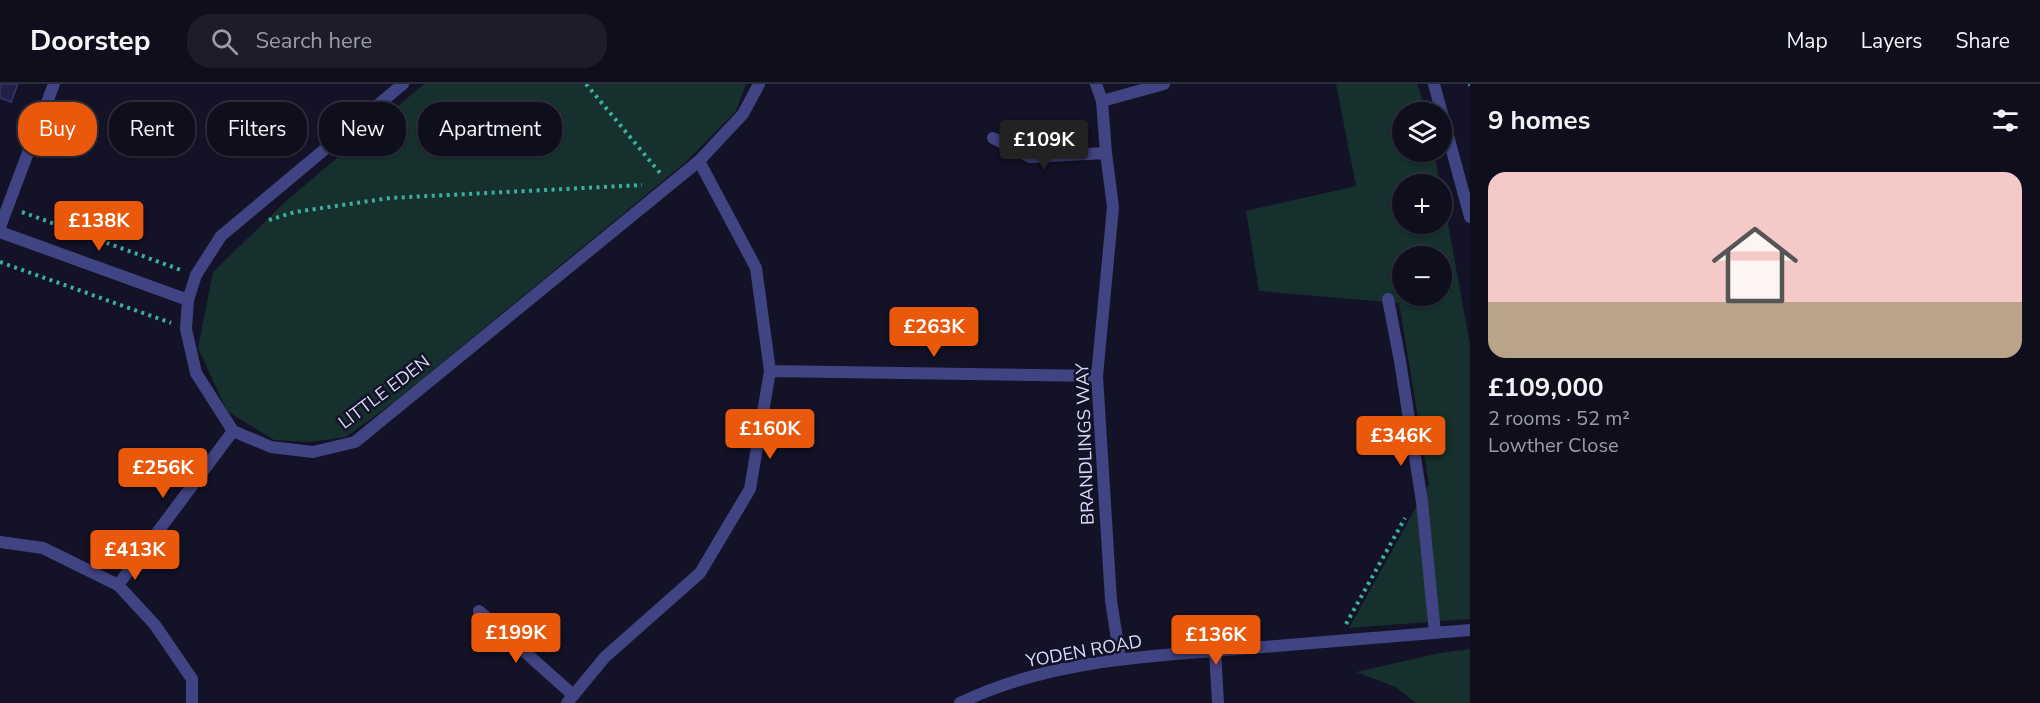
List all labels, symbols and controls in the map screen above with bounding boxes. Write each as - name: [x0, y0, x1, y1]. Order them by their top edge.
- search box: [187, 14, 607, 68]
- text: Doorstep: [30, 22, 151, 60]
- icon: search: [208, 25, 241, 58]
- text: Search here: [256, 26, 372, 56]
- text: Map: [1786, 27, 1828, 55]
- text: Layers: [1861, 27, 1922, 55]
- text: Share: [1955, 27, 2010, 55]
- chip: Buy: [18, 102, 97, 156]
- chip: Rent: [109, 102, 195, 156]
- chip: Filters: [207, 102, 307, 156]
- chip: New: [319, 102, 406, 156]
- chip: Apartment: [418, 102, 562, 156]
- map controls: [1392, 102, 1452, 306]
- button: layers: [1392, 102, 1452, 162]
- text: 9 homes: [1488, 103, 1590, 138]
- icon: filters: [1989, 104, 2022, 137]
- pin: £109K: [1002, 120, 1086, 171]
- text: £109K: [1013, 126, 1075, 153]
- button: +: [1392, 174, 1452, 234]
- pin: £138K: [57, 201, 141, 252]
- text: £138K: [68, 207, 130, 234]
- icon: home: [1701, 211, 1809, 319]
- button: −: [1392, 246, 1452, 306]
- pin: £263K: [892, 307, 976, 358]
- text: £263K: [903, 313, 965, 340]
- street label: LITTLE EDEN: [333, 350, 435, 434]
- street label: BRANDLINGS WAY: [1070, 362, 1100, 525]
- text: £109,000: [1488, 370, 1604, 405]
- text: 2 rooms · 52 m²: [1488, 405, 1630, 432]
- pin: £160K: [728, 409, 812, 460]
- text: £160K: [739, 415, 801, 442]
- pin: £346K: [1359, 416, 1443, 467]
- text: £346K: [1370, 422, 1432, 449]
- text: Lowther Close: [1488, 432, 1619, 459]
- pin: £256K: [121, 448, 205, 499]
- text: £256K: [132, 454, 194, 481]
- pin: £413K: [93, 530, 177, 581]
- text: £413K: [104, 536, 166, 563]
- pin: £199K: [474, 613, 558, 664]
- pin: £136K: [1174, 615, 1258, 666]
- text: £199K: [485, 619, 547, 646]
- text: £136K: [1185, 621, 1247, 648]
- street label: YODEN ROAD: [1023, 629, 1144, 673]

